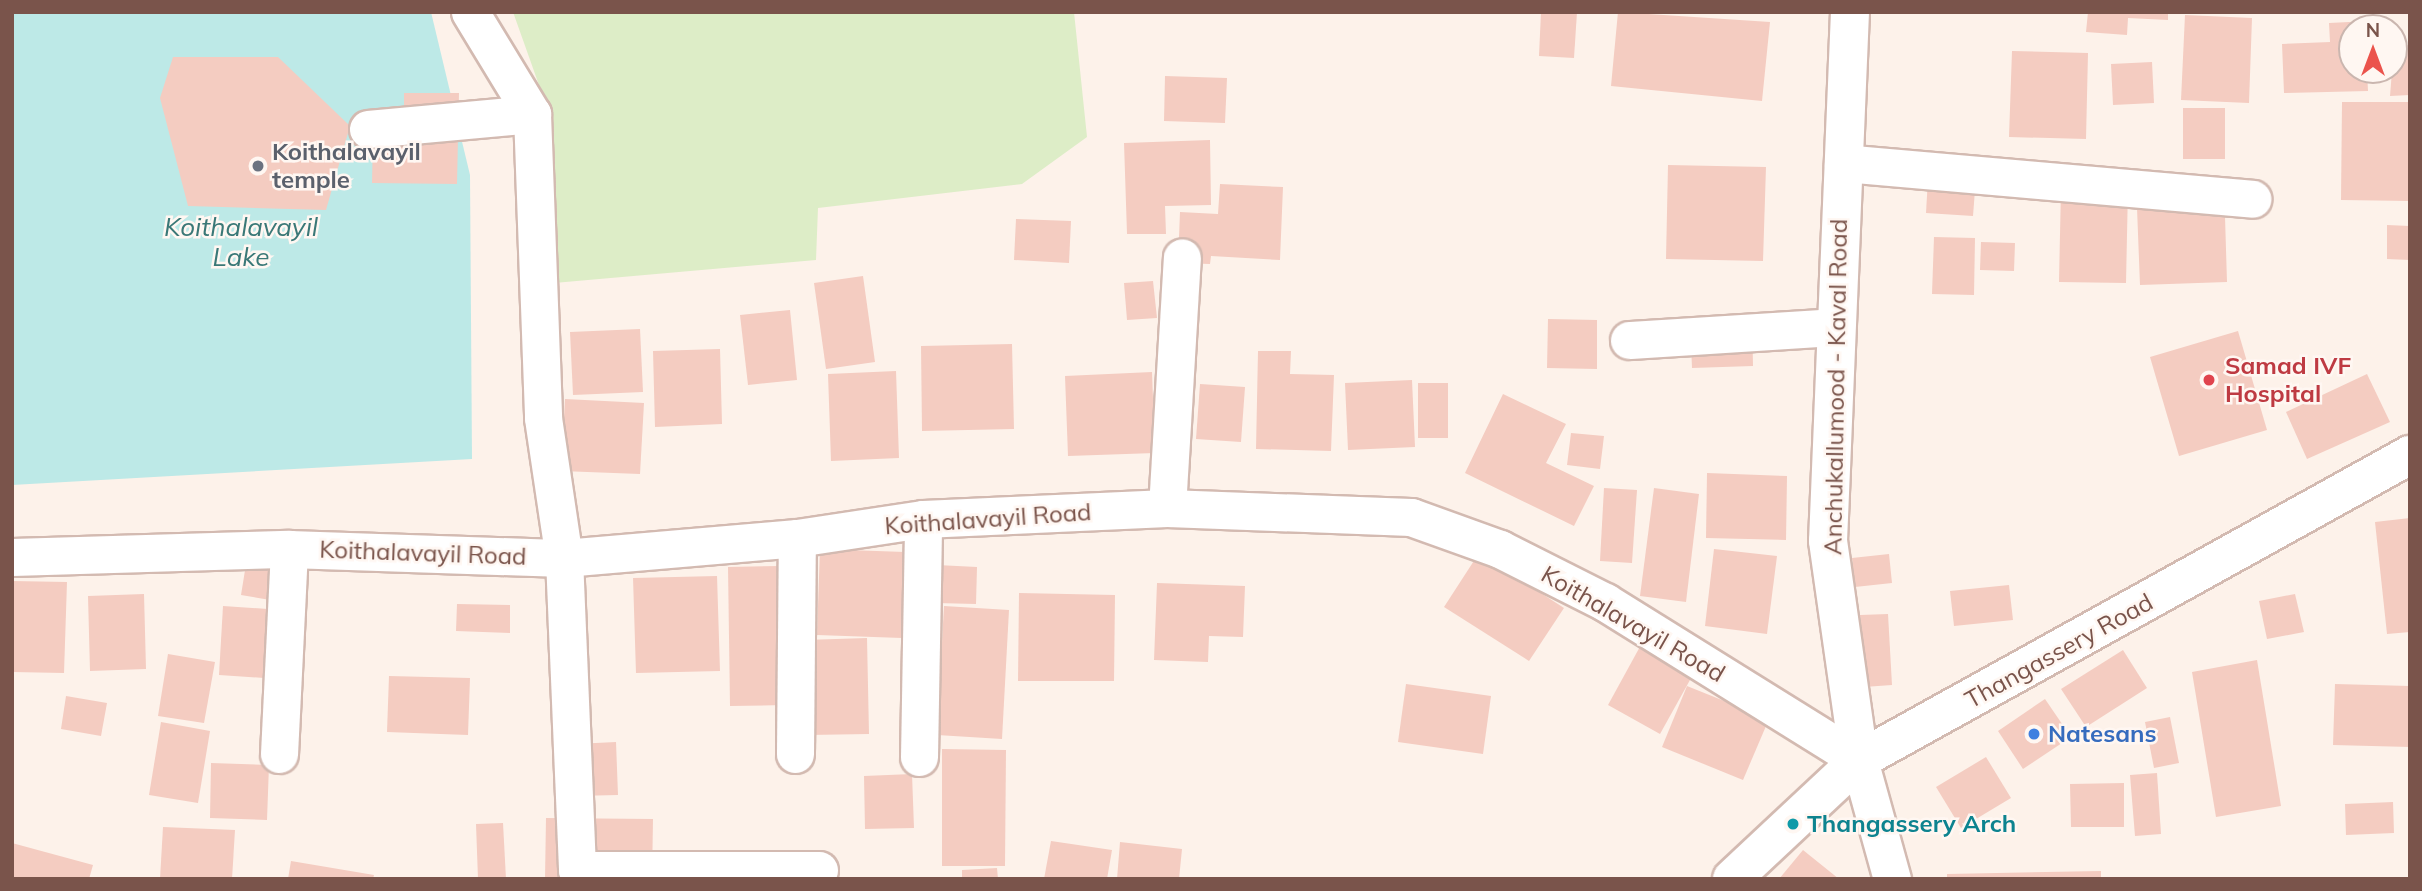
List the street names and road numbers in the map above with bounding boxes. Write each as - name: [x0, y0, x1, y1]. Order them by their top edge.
- street label: Anchukallumood - Kaval Road: [1819, 219, 1853, 555]
- street label: Koithalavayil Road: [884, 497, 1092, 541]
- street label: Koithalavayil Road: [319, 535, 527, 571]
- street label: Koithalavayil Road: [1536, 560, 1730, 688]
- street label: Thangassery Road: [1960, 587, 2158, 715]

